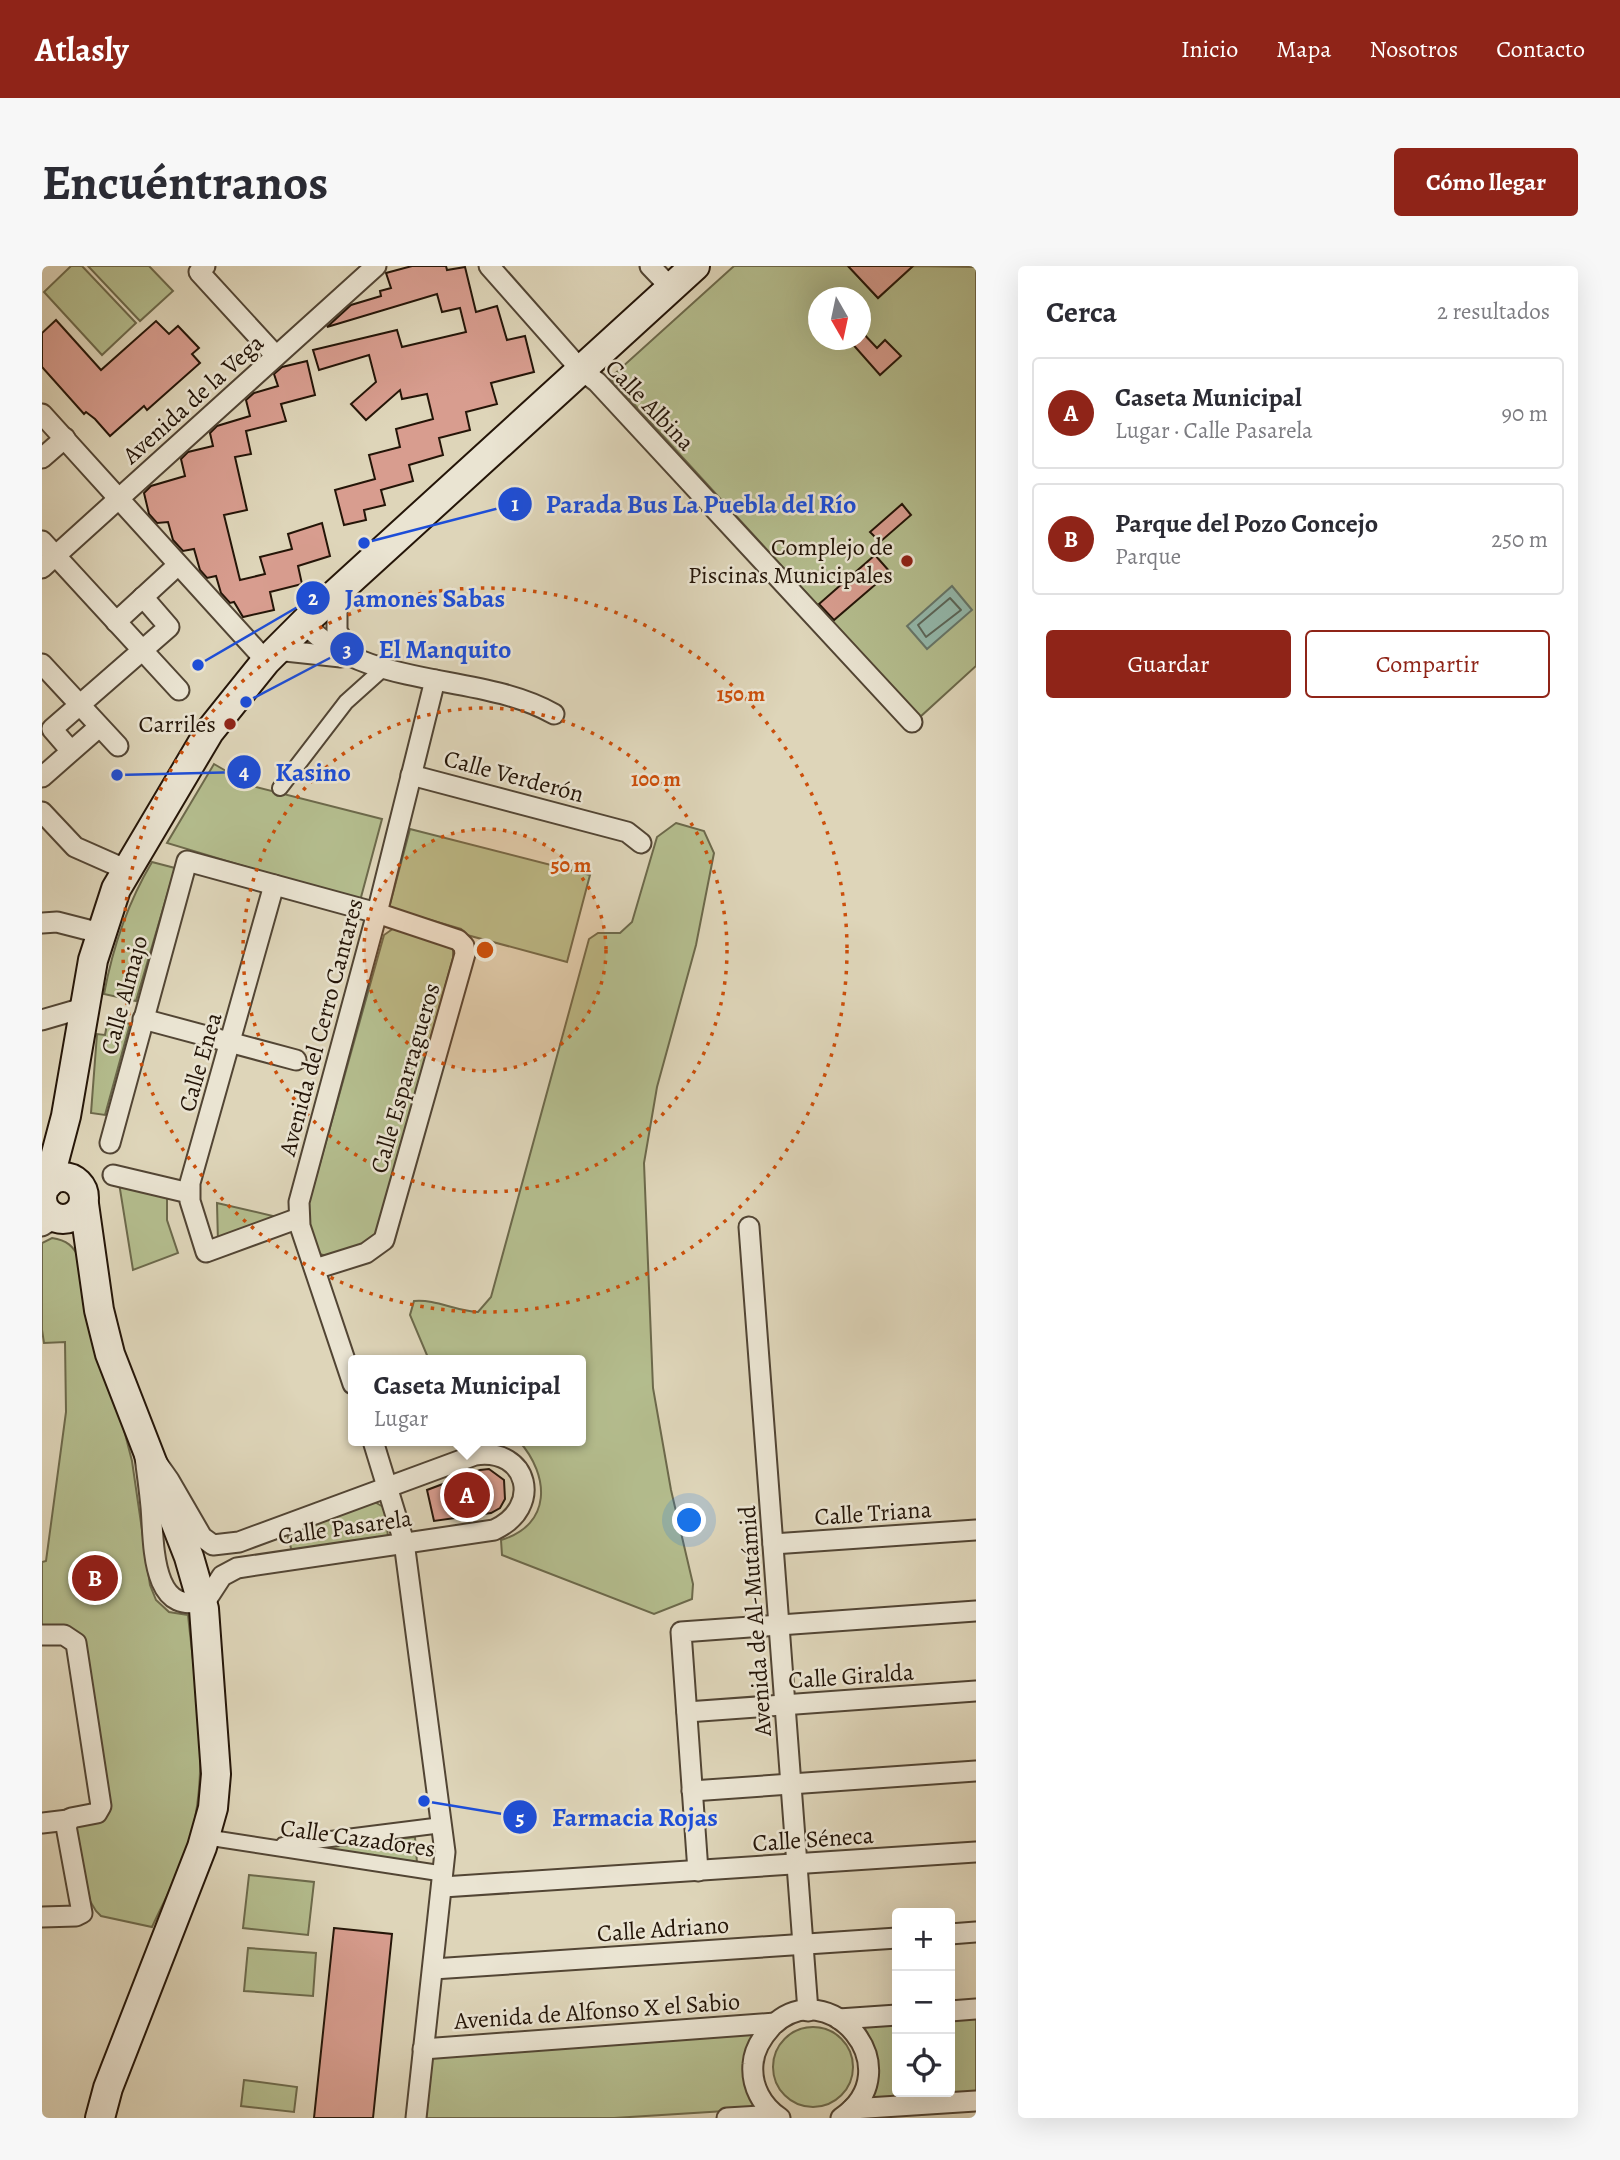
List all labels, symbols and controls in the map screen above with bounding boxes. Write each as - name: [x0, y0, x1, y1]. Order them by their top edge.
- text: Atlasly: [35, 27, 129, 72]
- text: Inicio: [1181, 33, 1238, 65]
- text: Mapa: [1276, 33, 1331, 65]
- text: Nosotros: [1369, 33, 1458, 65]
- text: Contacto: [1496, 33, 1585, 65]
- button: Cómo llegar: [1394, 148, 1578, 216]
- text: Encuéntranos: [42, 149, 328, 216]
- north arrow: [808, 287, 871, 350]
- text: Cerca: [1046, 292, 1117, 332]
- text: 2 resultados: [1437, 296, 1550, 327]
- street label: Avenida de la Vega: [115, 326, 271, 472]
- street label: Calle Albina: [598, 352, 702, 458]
- text: Caseta Municipal: [1115, 380, 1302, 415]
- text: A: [1064, 398, 1078, 429]
- text: 90 m: [1502, 398, 1548, 429]
- text: Lugar · Calle Pasarela: [1115, 415, 1313, 446]
- callout: Parada Bus La Puebla del Río: [497, 480, 871, 527]
- text: Parada Bus La Puebla del Río: [546, 487, 856, 522]
- text: 1: [511, 490, 519, 518]
- text: Parque del Pozo Concejo: [1115, 506, 1378, 541]
- text: B: [1064, 524, 1078, 555]
- text: 250 m: [1491, 524, 1548, 555]
- place label: Complejo de Piscinas Municipales: [688, 531, 893, 591]
- text: Parque: [1115, 541, 1181, 572]
- marker: Complejo de Piscinas Municipales: [899, 553, 915, 569]
- callout: Jamones Sabas: [295, 574, 519, 621]
- text: Jamones Sabas: [345, 581, 505, 616]
- text: 2: [308, 584, 318, 612]
- callout: El Manquito: [330, 626, 526, 673]
- button: Guardar: [1046, 630, 1291, 698]
- button: Compartir: [1305, 630, 1550, 698]
- text: El Manquito: [378, 632, 512, 667]
- text: 3: [342, 636, 352, 664]
- text: 150 m: [717, 680, 766, 708]
- place label: Carriles: [138, 708, 216, 740]
- marker: Carriles: [222, 716, 238, 732]
- street label: Calle Verderón: [440, 742, 588, 810]
- callout: Kasino: [226, 749, 365, 796]
- text: Kasino: [275, 755, 351, 790]
- text: 4: [239, 758, 249, 786]
- text: 100 m: [631, 765, 681, 793]
- text: 50 m: [551, 851, 592, 879]
- street label: Avenida del Cerro Cantares: [271, 895, 371, 1160]
- street label: Calle Almajo: [93, 932, 155, 1058]
- centre of rings: [473, 938, 497, 962]
- street label: Calle Esparragueros: [363, 979, 447, 1177]
- street label: Calle Enea: [171, 1008, 230, 1115]
- popup: [348, 1355, 586, 1446]
- text: Caseta Municipal: [374, 1368, 560, 1403]
- text: Lugar: [374, 1403, 428, 1434]
- pin: A: [444, 1469, 490, 1521]
- street label: Calle Triana: [813, 1493, 933, 1533]
- street label: Calle Pasarela: [276, 1502, 415, 1552]
- your location: [672, 1503, 706, 1537]
- street label: Avenida de Al-Mutámid: [731, 1505, 779, 1738]
- pin: B: [72, 1552, 118, 1604]
- street label: Calle Giralda: [787, 1656, 916, 1696]
- callout: Farmacia Rojas: [503, 1794, 731, 1841]
- text: Farmacia Rojas: [552, 1800, 718, 1835]
- text: 5: [516, 1804, 525, 1832]
- street label: Calle Cazadores: [279, 1811, 437, 1865]
- street label: Calle Séneca: [751, 1819, 875, 1859]
- street label: Calle Adriano: [596, 1908, 730, 1950]
- map controls: [892, 1908, 955, 2097]
- button: +: [892, 1908, 955, 1971]
- button: −: [892, 1971, 955, 2034]
- street label: Avenida de Alfonso X el Sabio: [452, 1985, 741, 2037]
- button: locate: [892, 2034, 955, 2097]

